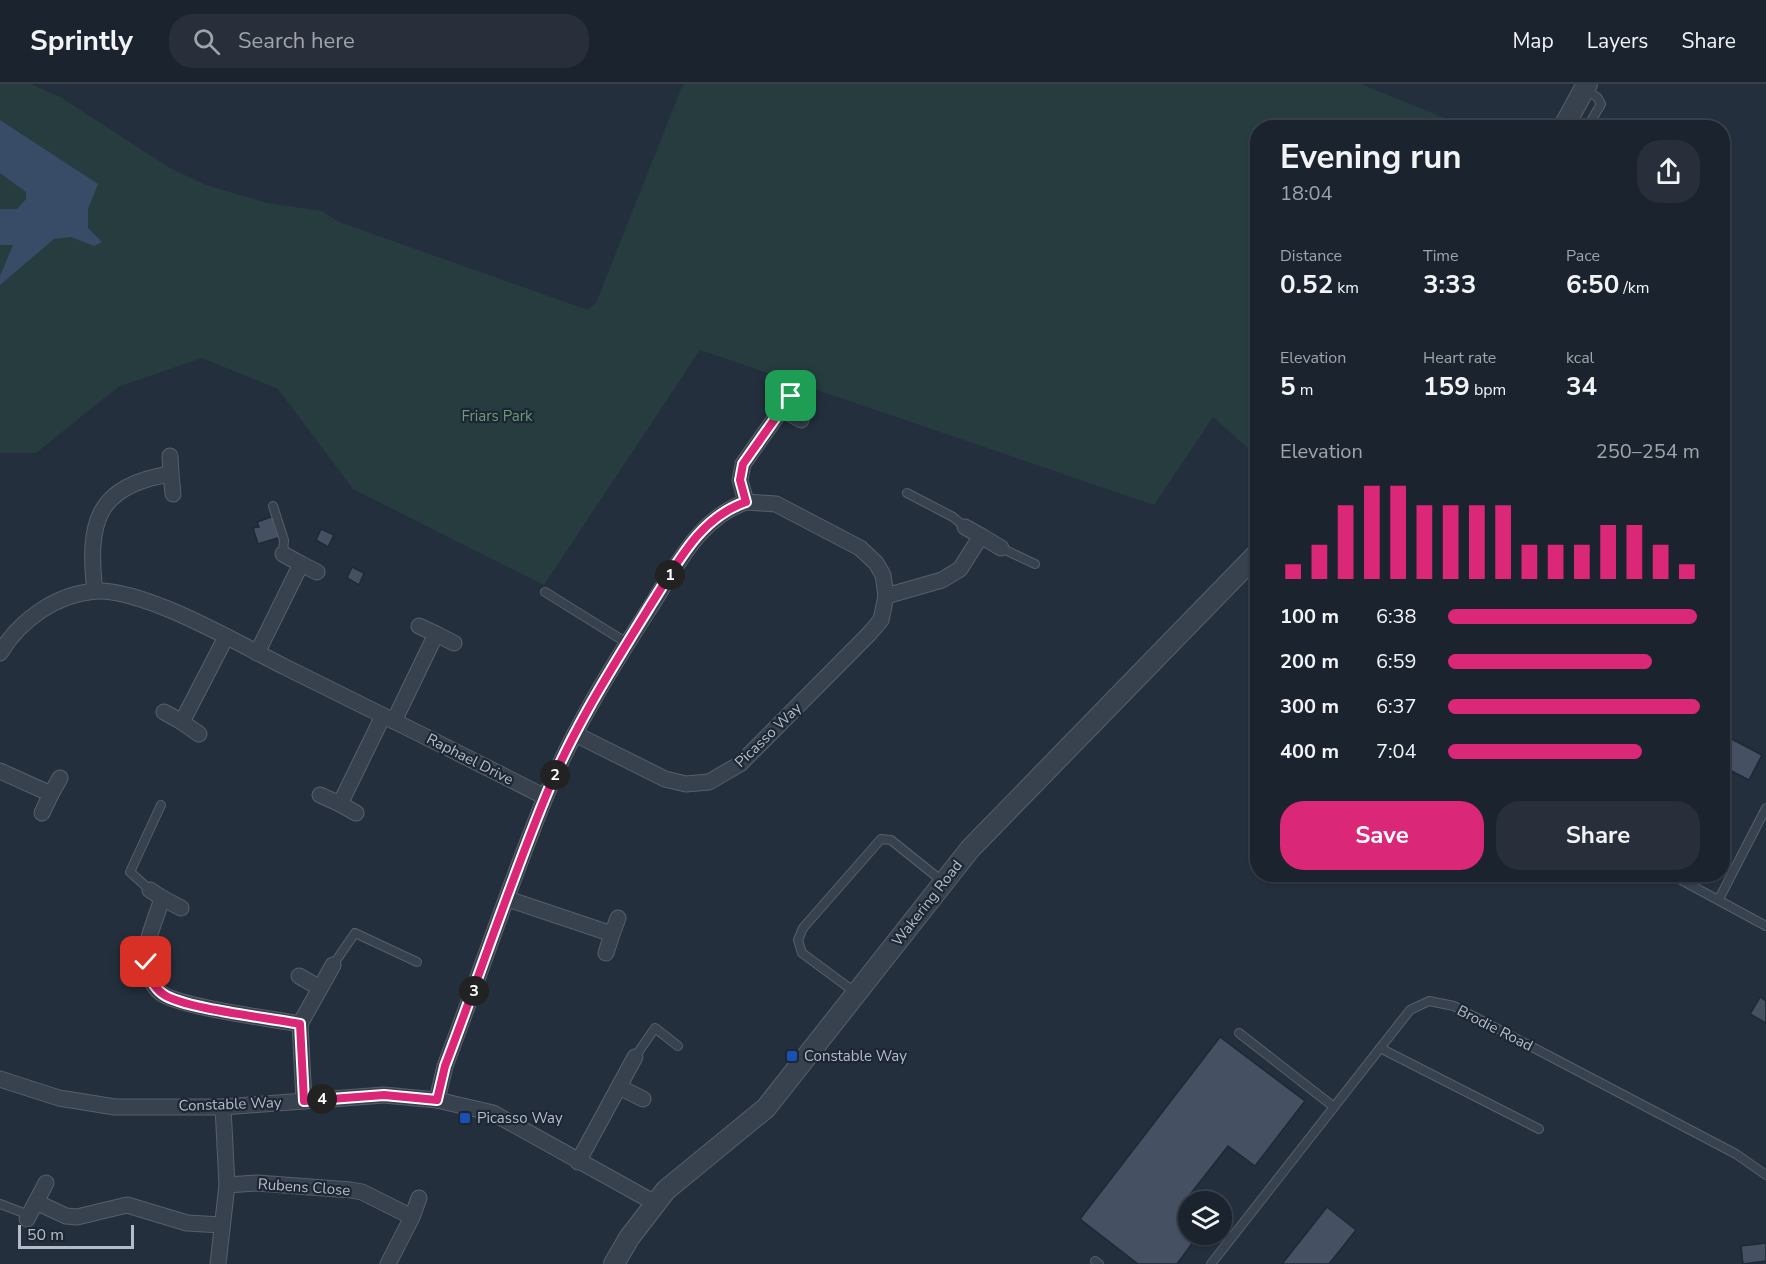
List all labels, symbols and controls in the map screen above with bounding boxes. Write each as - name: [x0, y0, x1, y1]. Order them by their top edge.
- search box: [169, 14, 589, 68]
- text: Sprintly: [30, 22, 133, 60]
- icon: search: [190, 25, 223, 58]
- text: Search here: [238, 26, 355, 56]
- text: Map: [1512, 27, 1554, 55]
- text: Layers: [1587, 27, 1648, 55]
- text: Share: [1681, 27, 1736, 55]
- text: Evening run: [1280, 135, 1462, 180]
- button: share: [1637, 140, 1700, 203]
- text: 18:04: [1280, 180, 1333, 207]
- text: Distance: [1280, 245, 1342, 267]
- text: Time: [1423, 245, 1459, 267]
- text: Pace: [1566, 245, 1600, 267]
- text: 0.52: [1280, 267, 1333, 302]
- text: 3:33: [1423, 267, 1476, 302]
- text: 6:50: [1566, 267, 1619, 302]
- text: km: [1333, 277, 1359, 299]
- text: /km: [1619, 277, 1650, 299]
- text: Elevation: [1280, 347, 1346, 369]
- text: Heart rate: [1423, 347, 1496, 369]
- text: kcal: [1566, 347, 1594, 369]
- text: 5: [1280, 369, 1296, 404]
- text: 159: [1423, 369, 1470, 404]
- text: 34: [1566, 369, 1597, 404]
- pin: [765, 370, 816, 421]
- icon: arrive: [774, 379, 807, 412]
- text: m: [1296, 379, 1313, 401]
- text: bpm: [1470, 379, 1506, 401]
- park label: Friars Park: [461, 406, 533, 426]
- text: Elevation: [1280, 438, 1363, 465]
- text: 250–254 m: [1596, 438, 1700, 465]
- pin: 1: [655, 560, 685, 590]
- text: 1: [665, 564, 675, 586]
- text: 100 m: [1280, 603, 1339, 630]
- text: 6:38: [1376, 603, 1417, 630]
- text: 200 m: [1280, 648, 1339, 675]
- text: 6:59: [1376, 648, 1417, 675]
- text: 300 m: [1280, 693, 1339, 720]
- text: 6:37: [1376, 693, 1417, 720]
- street label: Picasso Way: [730, 698, 806, 772]
- street label: Raphael Drive: [423, 729, 517, 789]
- text: 400 m: [1280, 738, 1339, 765]
- text: 7:04: [1376, 738, 1417, 765]
- pin: 2: [540, 760, 570, 790]
- text: 2: [550, 764, 560, 786]
- button: Save: [1280, 801, 1484, 870]
- button: Share: [1496, 801, 1700, 870]
- street label: Wakering Road: [887, 856, 967, 950]
- pin: [120, 936, 171, 987]
- icon: check: [129, 945, 162, 978]
- pin: 3: [459, 976, 489, 1006]
- text: 3: [469, 980, 479, 1002]
- street label: Brodie Road: [1454, 1000, 1536, 1056]
- place label: Constable Way: [804, 1046, 907, 1066]
- marker: Constable Way: [785, 1049, 799, 1063]
- pin: 4: [307, 1084, 337, 1114]
- text: 4: [317, 1088, 327, 1110]
- street label: Constable Way: [178, 1092, 282, 1116]
- place label: Picasso Way: [477, 1108, 563, 1128]
- marker: Picasso Way: [458, 1111, 472, 1125]
- street label: Rubens Close: [257, 1174, 351, 1200]
- map controls: [1178, 1191, 1232, 1245]
- button: layers: [1178, 1191, 1232, 1245]
- scale bar: [18, 1222, 134, 1250]
- text: 50 m: [27, 1224, 64, 1246]

